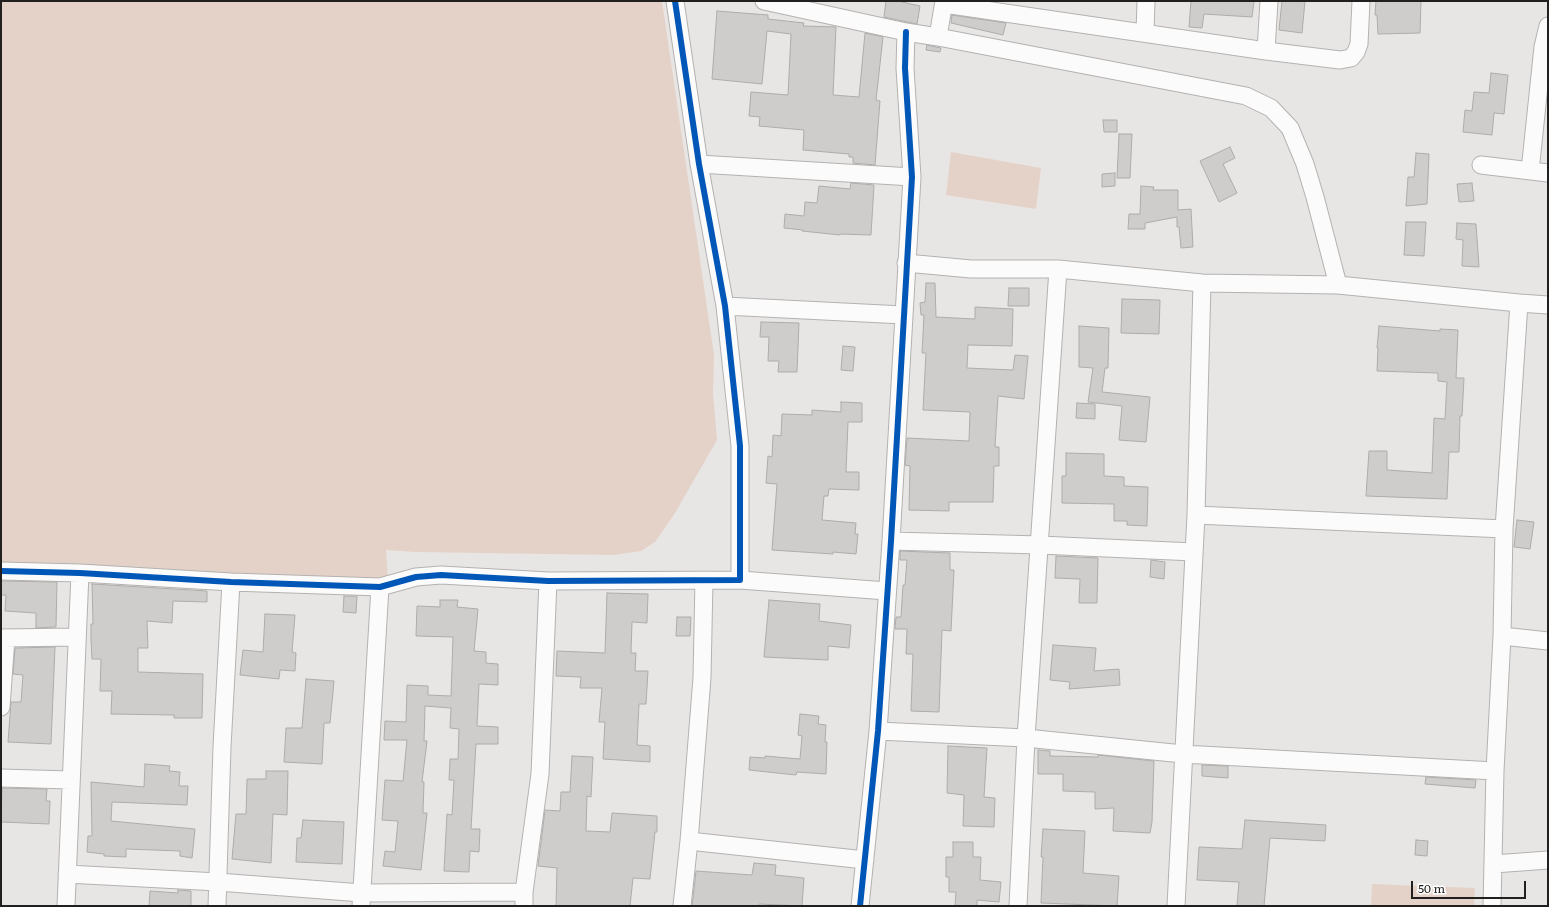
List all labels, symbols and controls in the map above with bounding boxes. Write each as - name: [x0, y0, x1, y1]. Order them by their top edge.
- scale bar: [1413, 873, 1528, 899]
- text: 50 m: [1418, 879, 1445, 897]

